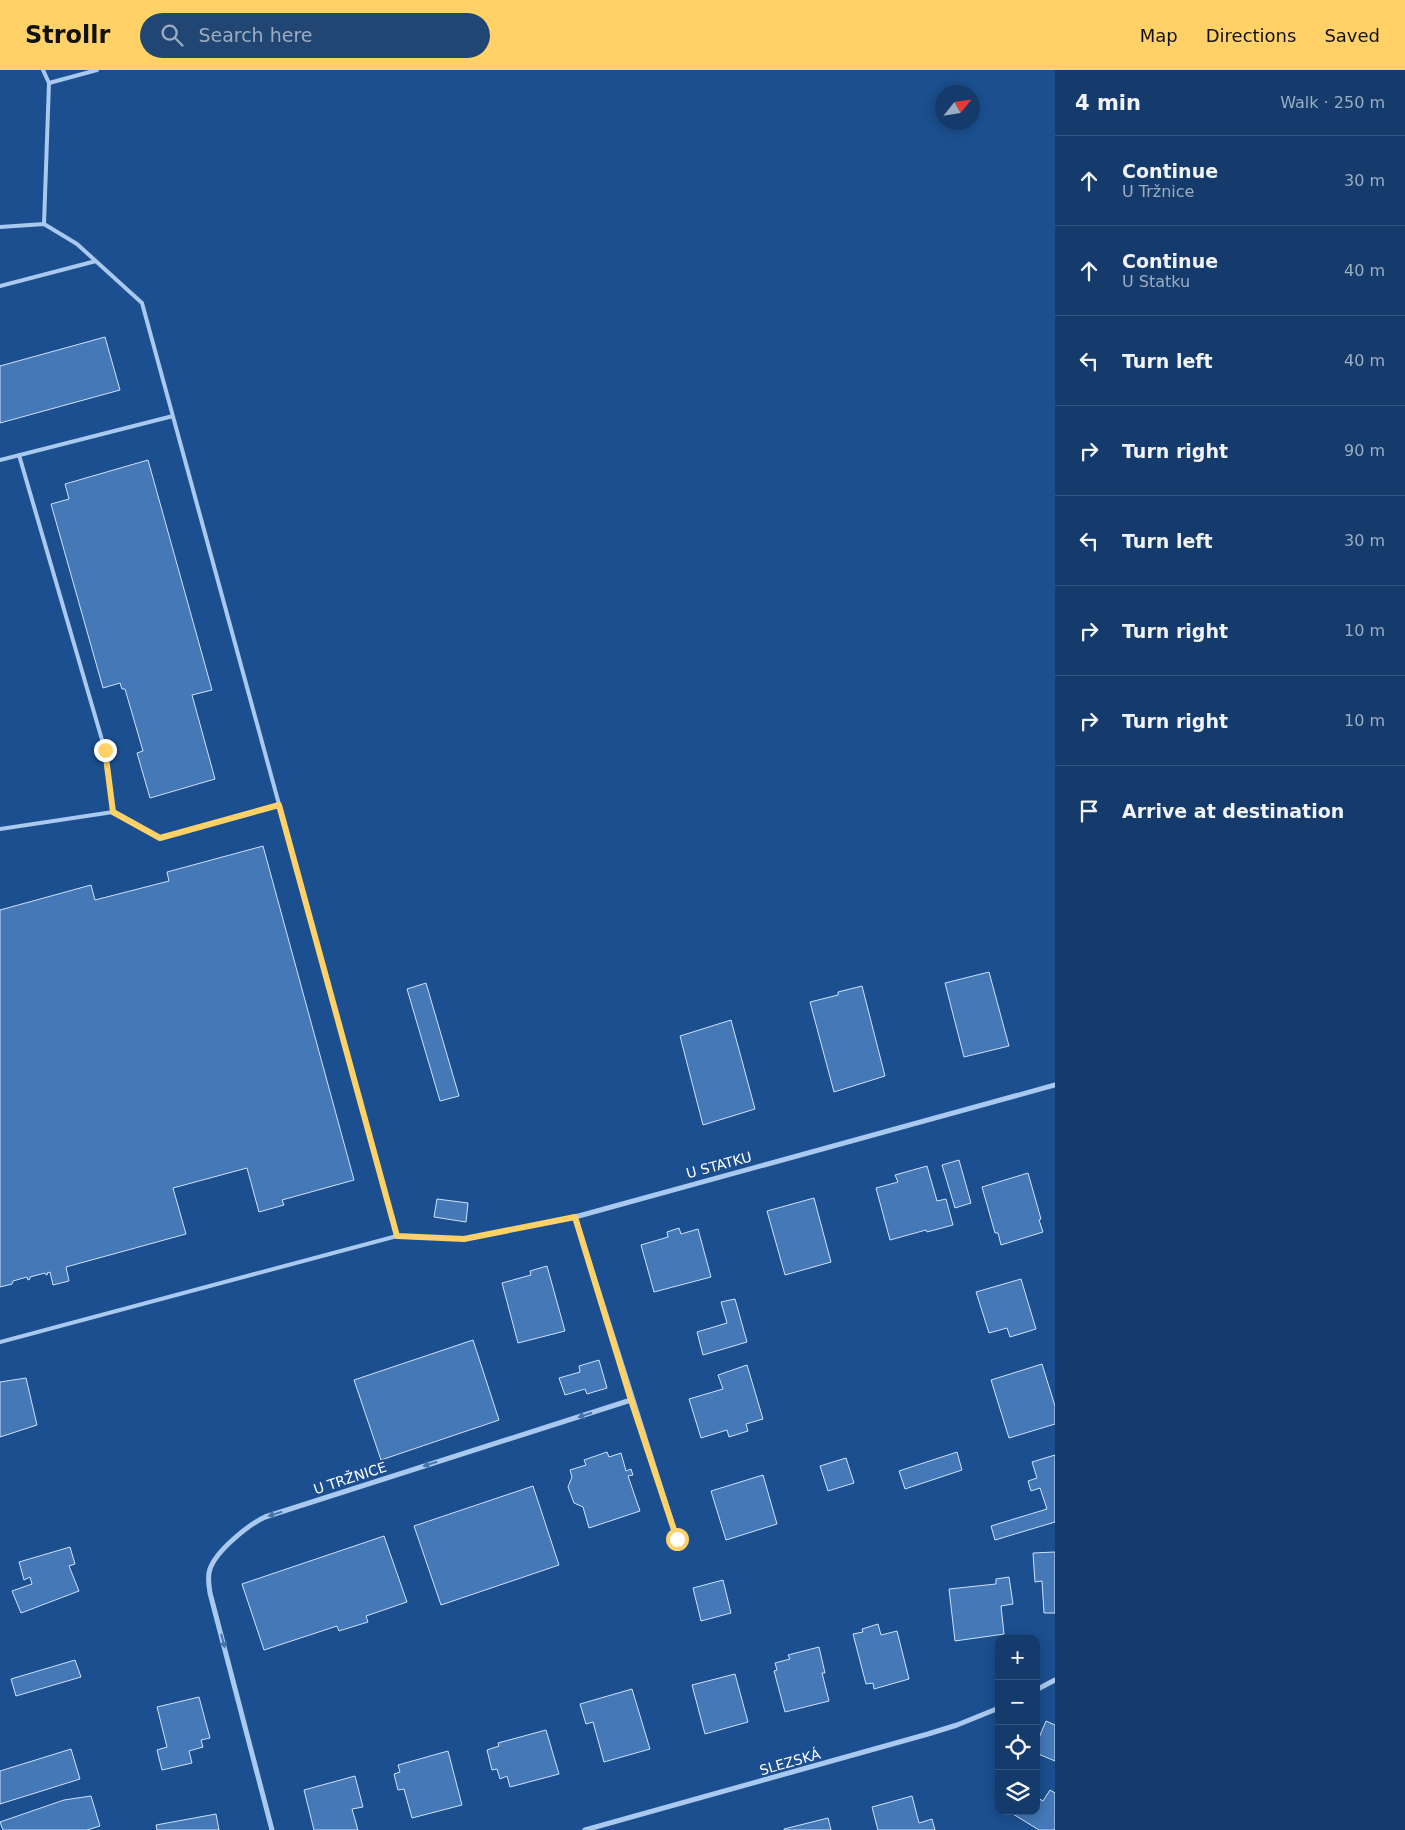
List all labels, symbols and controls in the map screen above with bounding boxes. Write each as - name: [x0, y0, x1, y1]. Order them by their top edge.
- search box: [140, 13, 490, 58]
- text: Strollr: [25, 21, 110, 49]
- icon: search: [158, 21, 186, 49]
- text: Search here: [198, 24, 313, 46]
- text: Map: [1140, 25, 1178, 46]
- text: Directions: [1206, 25, 1296, 46]
- text: Saved: [1324, 25, 1380, 46]
- north arrow: [935, 85, 980, 130]
- text: 4 min: [1075, 91, 1141, 115]
- text: Walk · 250 m: [1280, 93, 1385, 112]
- text: Continue: [1122, 160, 1218, 182]
- icon: ahead: [1075, 167, 1103, 195]
- text: 30 m: [1344, 171, 1385, 190]
- text: U Tržnice: [1122, 182, 1194, 201]
- text: Continue: [1122, 250, 1218, 272]
- icon: ahead: [1075, 257, 1103, 285]
- text: 40 m: [1344, 261, 1385, 280]
- text: U Statku: [1122, 272, 1190, 291]
- icon: left: [1075, 347, 1103, 375]
- text: Turn left: [1122, 350, 1213, 372]
- text: 40 m: [1344, 351, 1385, 370]
- icon: right: [1075, 437, 1103, 465]
- text: Turn right: [1122, 440, 1228, 462]
- text: 90 m: [1344, 441, 1385, 460]
- icon: left: [1075, 527, 1103, 555]
- text: Turn left: [1122, 530, 1213, 552]
- text: 30 m: [1344, 531, 1385, 550]
- icon: right: [1075, 617, 1103, 645]
- text: Turn right: [1122, 620, 1228, 642]
- text: 10 m: [1344, 621, 1385, 640]
- icon: right: [1075, 707, 1103, 735]
- text: Turn right: [1122, 710, 1228, 732]
- text: 10 m: [1344, 711, 1385, 730]
- route end: [94, 739, 117, 762]
- icon: arrive: [1075, 797, 1103, 825]
- text: Arrive at destination: [1122, 800, 1344, 822]
- street label: U STATKU: [684, 1149, 754, 1181]
- one-way arrow: [577, 1411, 592, 1419]
- street label: U TRŽNICE: [311, 1458, 389, 1497]
- one-way arrow: [423, 1461, 438, 1469]
- one-way arrow: [268, 1511, 283, 1518]
- route start: [666, 1528, 689, 1551]
- one-way arrow: [219, 1634, 227, 1649]
- map controls: [995, 1635, 1040, 1815]
- button: +: [995, 1635, 1040, 1680]
- button: −: [995, 1680, 1040, 1725]
- button: locate: [995, 1725, 1040, 1770]
- street label: SLEZSKÁ: [758, 1746, 823, 1778]
- button: layers: [995, 1770, 1040, 1815]

